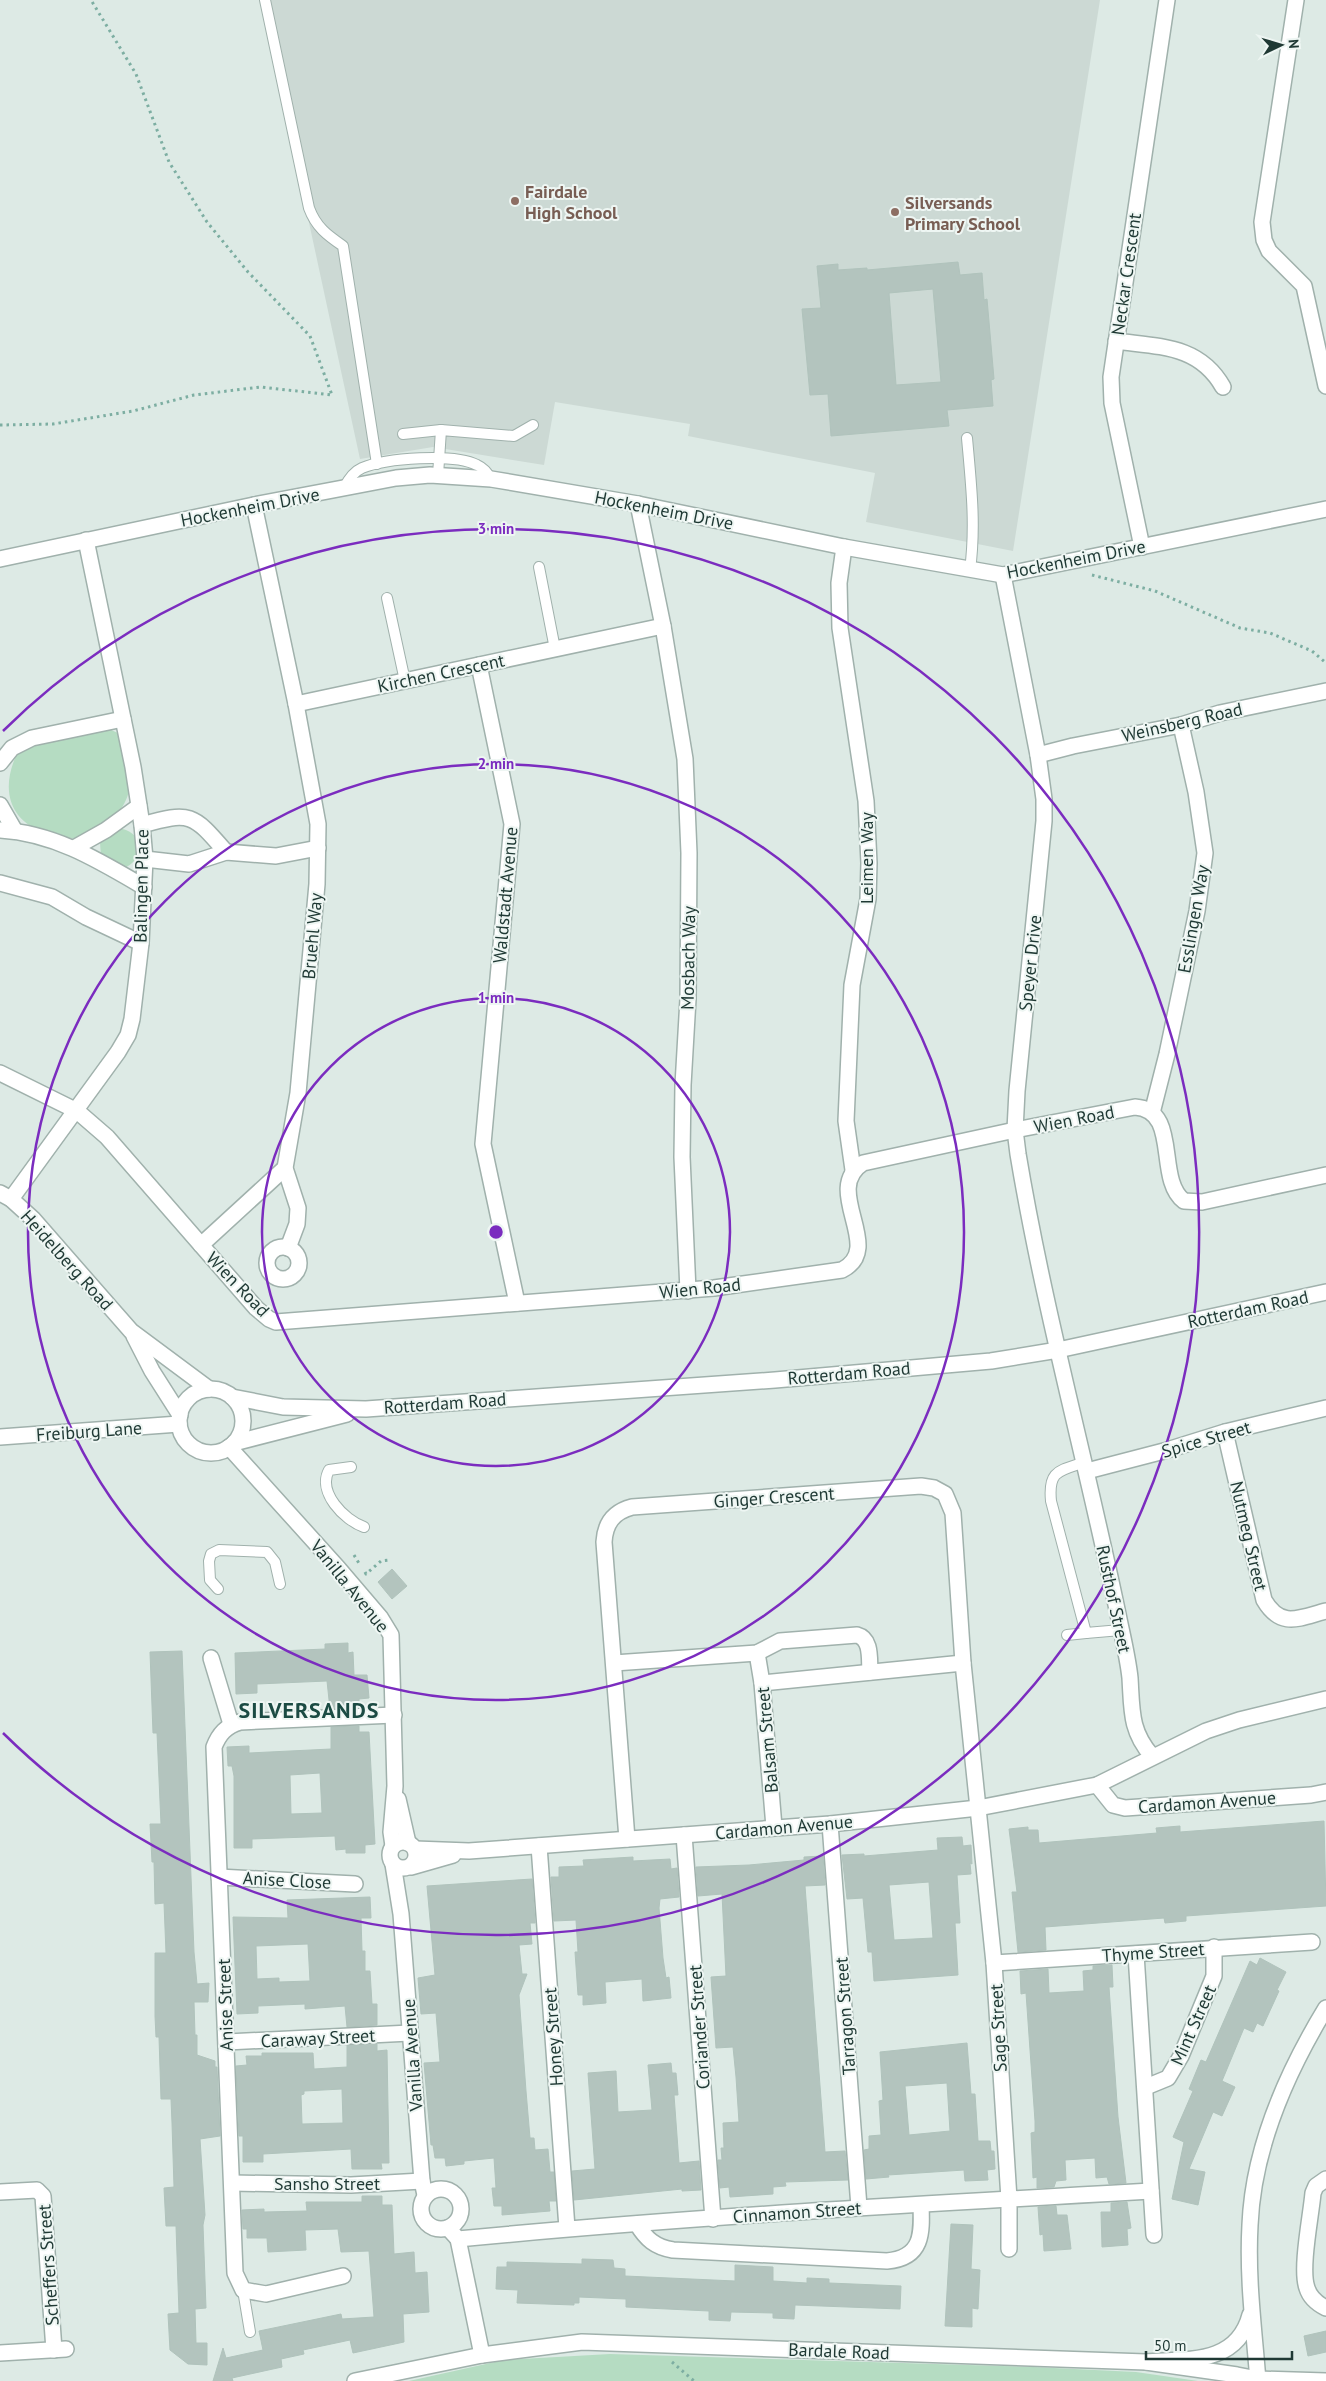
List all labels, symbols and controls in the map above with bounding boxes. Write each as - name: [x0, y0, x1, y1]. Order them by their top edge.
- north arrow: [1256, 20, 1306, 70]
- text: N: [1285, 38, 1303, 49]
- place label: Fairdale High School: [525, 180, 618, 224]
- place label: Silversands Primary School: [905, 191, 1021, 235]
- marker: Fairdale High School: [509, 195, 521, 207]
- marker: Silversands Primary School: [889, 206, 901, 218]
- street label: Neckar Crescent: [1106, 211, 1146, 337]
- street label: Hockenheim Drive: [179, 482, 321, 532]
- street label: Hockenheim Drive: [593, 485, 735, 535]
- text: 3 min: [478, 519, 514, 538]
- street label: Hockenheim Drive: [1005, 534, 1147, 584]
- street label: Kirchen Crescent: [375, 648, 507, 698]
- street label: Weinsberg Road: [1119, 697, 1245, 747]
- text: 2 min: [478, 754, 514, 773]
- street label: Leimen Way: [855, 812, 878, 904]
- street label: Waldstadt Avenue: [488, 826, 522, 964]
- street label: Balingen Place: [129, 829, 153, 943]
- street label: Esslingen Way: [1172, 863, 1214, 975]
- street label: Bruehl Way: [297, 891, 327, 980]
- street label: Mosbach Way: [676, 905, 700, 1010]
- street label: Speyer Drive: [1014, 914, 1046, 1012]
- text: 1 min: [478, 988, 514, 1007]
- street label: Wien Road: [1032, 1100, 1116, 1138]
- street label: Heidelberg Road: [16, 1205, 118, 1315]
- centre of rings: [487, 1223, 505, 1241]
- street label: Wien Road: [201, 1247, 275, 1321]
- street label: Wien Road: [658, 1272, 742, 1304]
- street label: Rotterdam Road: [1185, 1285, 1311, 1333]
- street label: Rotterdam Road: [787, 1356, 911, 1390]
- street label: Rotterdam Road: [383, 1387, 507, 1419]
- street label: Spice Street: [1159, 1415, 1253, 1463]
- street label: Freiburg Lane: [35, 1416, 143, 1446]
- street label: Nutmeg Street: [1225, 1479, 1273, 1593]
- street label: Ginger Crescent: [713, 1481, 835, 1513]
- street label: Vanilla Avenue: [305, 1534, 394, 1637]
- street label: Rusthof Street: [1091, 1543, 1137, 1655]
- street label: Balsam Street: [751, 1686, 783, 1794]
- district label: SILVERSANDS: [239, 1696, 379, 1724]
- street label: Cardamon Avenue: [1137, 1786, 1277, 1818]
- street label: Cardamon Avenue: [714, 1810, 854, 1844]
- street label: Anise Close: [242, 1866, 332, 1894]
- street label: Thyme Street: [1101, 1937, 1205, 1967]
- street label: Tarragon Street: [829, 1956, 861, 2076]
- street label: Anise Street: [212, 1958, 238, 2052]
- street label: Coriander Street: [683, 1964, 715, 2090]
- street label: Mint Street: [1165, 1981, 1221, 2069]
- street label: Sage Street: [984, 1983, 1012, 2073]
- street label: Honey Street: [538, 1987, 568, 2087]
- street label: Vanilla Avenue: [397, 1998, 427, 2113]
- street label: Caraway Street: [260, 2024, 376, 2052]
- street label: Sansho Street: [274, 2172, 380, 2195]
- street label: Cinnamon Street: [732, 2196, 862, 2228]
- street label: Scheffers Street: [32, 2204, 64, 2326]
- scale bar: [1146, 2328, 1292, 2360]
- text: 50 m: [1154, 2336, 1187, 2355]
- street label: Bardale Road: [788, 2338, 890, 2364]

